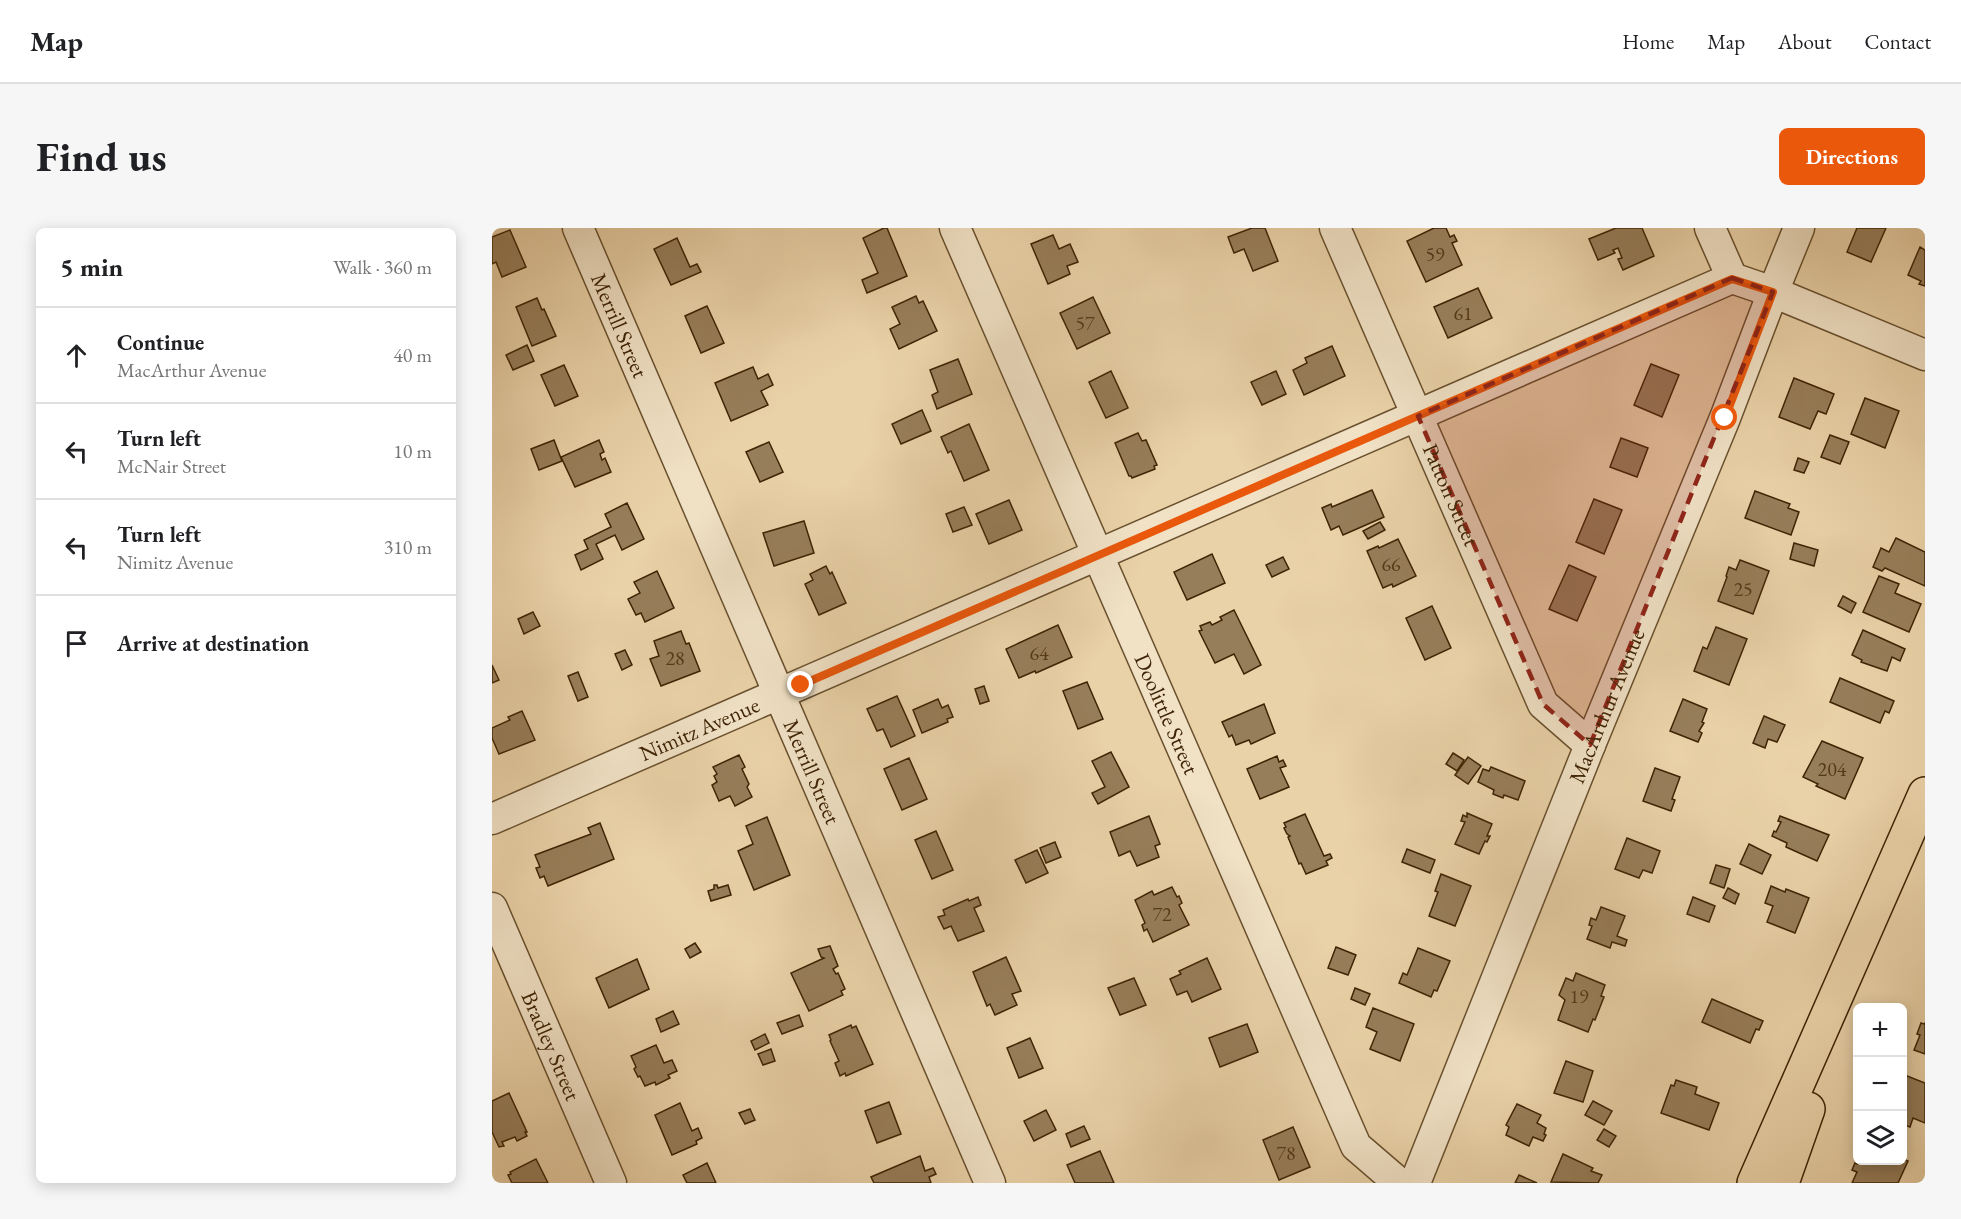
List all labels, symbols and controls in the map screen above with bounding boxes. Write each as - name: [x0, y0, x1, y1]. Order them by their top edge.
- text: Map: [30, 23, 83, 59]
- text: Home: [1622, 28, 1674, 55]
- text: Map: [1707, 28, 1745, 55]
- text: About: [1778, 28, 1831, 55]
- text: Contact: [1864, 28, 1931, 55]
- button: Directions: [1779, 128, 1925, 185]
- text: Find us: [36, 129, 167, 184]
- house number: 59: [1425, 241, 1445, 267]
- text: 5 min: [60, 250, 123, 284]
- text: Walk · 360 m: [333, 254, 432, 280]
- street label: Merrill Street: [585, 268, 655, 382]
- house number: 61: [1453, 300, 1473, 326]
- house number: 57: [1075, 310, 1095, 336]
- text: Continue: [117, 328, 204, 357]
- icon: ahead: [60, 339, 93, 372]
- text: 40 m: [393, 342, 432, 368]
- text: MacArthur Avenue: [117, 357, 266, 383]
- route start: [1711, 404, 1737, 430]
- text: Turn left: [117, 424, 201, 453]
- icon: left: [60, 435, 93, 468]
- text: 10 m: [393, 438, 432, 464]
- street label: Patton Street: [1416, 439, 1487, 550]
- text: McNair Street: [117, 453, 226, 479]
- text: Turn left: [117, 520, 201, 549]
- icon: left: [60, 531, 93, 564]
- text: 310 m: [384, 534, 432, 560]
- text: Nimitz Avenue: [117, 549, 233, 575]
- house number: 66: [1381, 551, 1401, 577]
- house number: 25: [1733, 576, 1753, 602]
- street label: MacArthur Avenue: [1562, 624, 1651, 787]
- icon: arrive: [60, 627, 93, 660]
- text: Arrive at destination: [117, 629, 309, 658]
- house number: 64: [1029, 640, 1049, 666]
- house number: 28: [665, 645, 685, 671]
- street label: Doolittle Street: [1128, 649, 1206, 779]
- route end: [787, 671, 813, 697]
- street label: Nimitz Avenue: [635, 690, 764, 768]
- street label: Merrill Street: [777, 715, 848, 829]
- house number: 204: [1818, 756, 1847, 782]
- house number: 72: [1152, 901, 1172, 927]
- house number: 19: [1569, 983, 1589, 1009]
- street label: Bradley Street: [515, 986, 588, 1105]
- map controls: [1853, 1003, 1907, 1165]
- button: +: [1853, 1003, 1907, 1057]
- button: −: [1853, 1057, 1907, 1111]
- button: layers: [1853, 1111, 1907, 1165]
- house number: 78: [1276, 1140, 1296, 1166]

